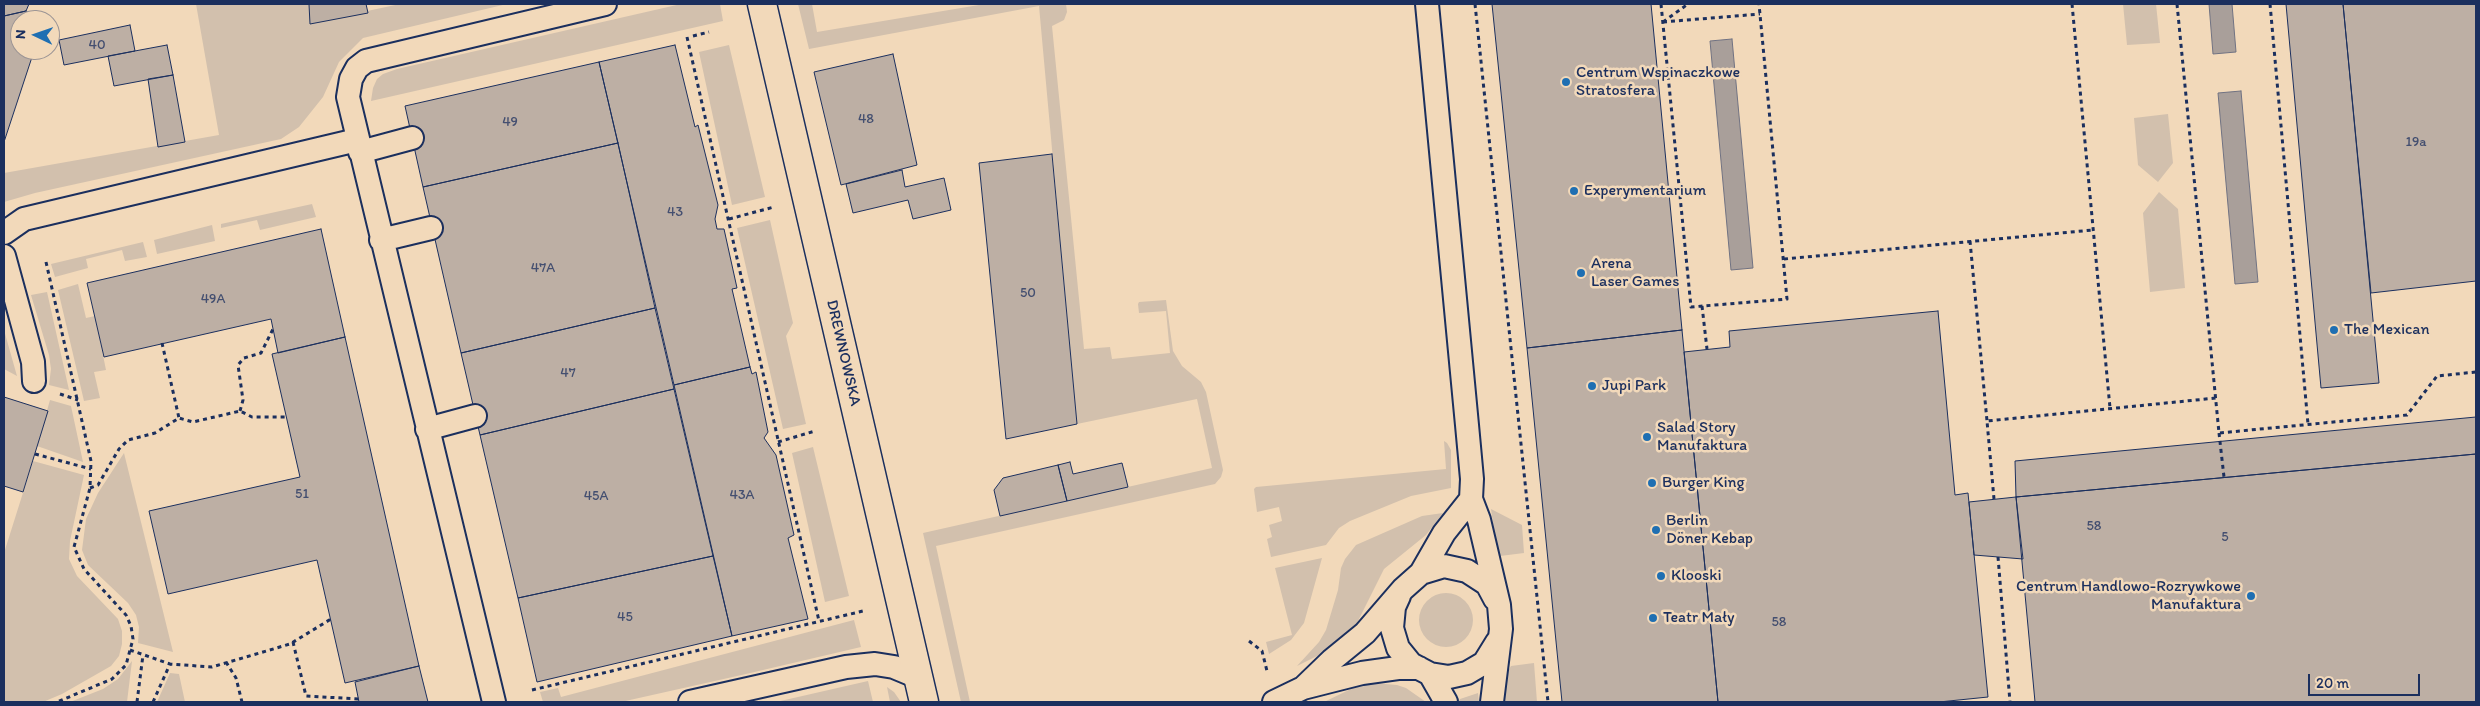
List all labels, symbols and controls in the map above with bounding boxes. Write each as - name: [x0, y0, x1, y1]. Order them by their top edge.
- north arrow: [10, 10, 60, 60]
- text: N: [12, 29, 29, 39]
- house number: 40: [88, 37, 106, 53]
- place label: Centrum Wspinaczkowe Stratosfera: [1576, 63, 1740, 101]
- marker: Centrum Wspinaczkowe Stratosfera: [1560, 76, 1572, 88]
- house number: 48: [858, 111, 874, 127]
- house number: 49: [502, 114, 518, 130]
- house number: 19a: [2405, 134, 2427, 150]
- place label: Experymentarium: [1584, 181, 1706, 201]
- marker: Experymentarium: [1568, 185, 1580, 197]
- house number: 43: [667, 204, 683, 220]
- place label: Arena Laser Games: [1591, 254, 1679, 292]
- house number: 47A: [531, 260, 555, 276]
- marker: Arena Laser Games: [1575, 267, 1587, 279]
- house number: 50: [1020, 285, 1036, 301]
- house number: 49A: [201, 291, 225, 307]
- street label: DREWNOWSKA: [821, 298, 865, 408]
- place label: The Mexican: [2344, 320, 2430, 340]
- marker: The Mexican: [2328, 324, 2340, 336]
- house number: 47: [560, 365, 576, 381]
- place label: Jupi Park: [1602, 376, 1666, 396]
- marker: Jupi Park: [1586, 380, 1598, 392]
- place label: Salad Story Manufaktura: [1657, 418, 1747, 456]
- marker: Salad Story Manufaktura: [1641, 431, 1653, 443]
- place label: Burger King: [1662, 473, 1745, 493]
- marker: Burger King: [1646, 477, 1658, 489]
- house number: 51: [295, 486, 309, 502]
- house number: 43A: [729, 487, 755, 503]
- house number: 45A: [584, 488, 608, 504]
- place label: Berlin Döner Kebap: [1666, 511, 1753, 549]
- house number: 58: [2086, 518, 2102, 534]
- marker: Berlin Döner Kebap: [1650, 524, 1662, 536]
- house number: 5: [2221, 529, 2229, 545]
- place label: Klooski: [1671, 566, 1722, 586]
- marker: Klooski: [1655, 570, 1667, 582]
- place label: Centrum Handlowo-Rozrywkowe Manufaktura: [2016, 577, 2241, 615]
- marker: Centrum Handlowo-Rozrywkowe Manufaktura: [2245, 590, 2257, 602]
- place label: Teatr Mały: [1663, 608, 1735, 628]
- house number: 45: [617, 609, 633, 625]
- marker: Teatr Mały: [1647, 612, 1659, 624]
- house number: 58: [1771, 614, 1787, 630]
- scale bar: [2310, 664, 2422, 696]
- text: 20 m: [2316, 674, 2349, 692]

